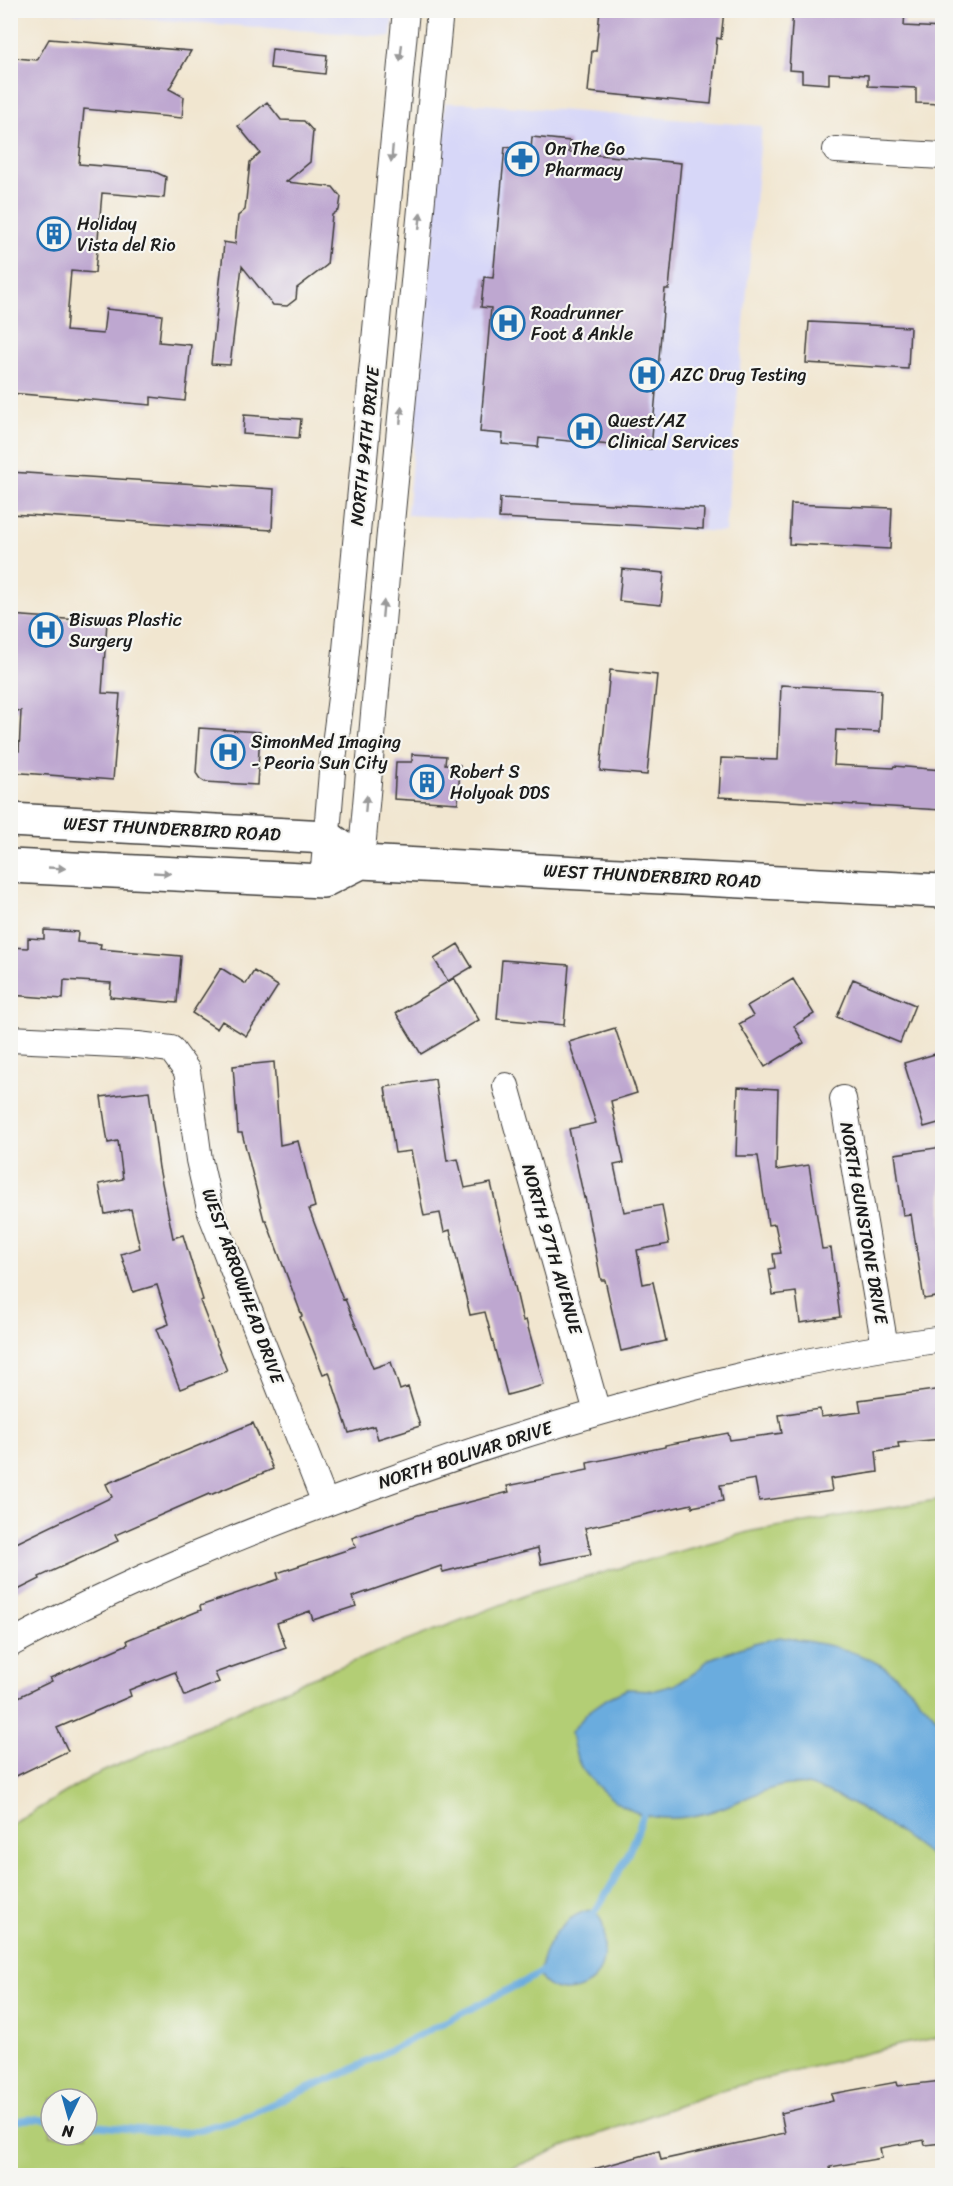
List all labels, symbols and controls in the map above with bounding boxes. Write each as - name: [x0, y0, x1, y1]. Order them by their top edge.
- one-way arrow: [397, 44, 406, 63]
- place label: On The Go Pharmacy: [545, 133, 625, 186]
- pharmacy icon: On The Go Pharmacy: [504, 141, 540, 177]
- one-way arrow: [387, 145, 397, 164]
- place label: Holiday Vista del Rio: [77, 208, 176, 261]
- one-way arrow: [415, 212, 425, 231]
- building icon: Holiday Vista del Rio: [36, 216, 72, 252]
- place label: Roadrunner Foot & Ankle: [531, 297, 633, 350]
- hospital icon: Roadrunner Foot & Ankle: [490, 305, 526, 341]
- hospital icon: AZC Drug Testing: [629, 357, 665, 393]
- place label: AZC Drug Testing: [669, 359, 807, 391]
- street label: NORTH 94TH DRIVE: [341, 364, 389, 527]
- place label: Quest/AZ Clinical Services: [608, 405, 740, 458]
- one-way arrow: [396, 406, 406, 425]
- hospital icon: Quest/AZ Clinical Services: [567, 413, 603, 449]
- one-way arrow: [378, 600, 388, 619]
- place label: Biswas Plastic Surgery: [69, 604, 182, 657]
- hospital icon: Biswas Plastic Surgery: [28, 612, 64, 648]
- place label: SimonMed Imaging - Peoria Sun City: [251, 726, 401, 779]
- hospital icon: SimonMed Imaging - Peoria Sun City: [210, 734, 246, 770]
- place label: Robert S Holyoak DDS: [450, 756, 550, 809]
- building icon: Robert S Holyoak DDS: [409, 764, 445, 800]
- one-way arrow: [361, 794, 371, 813]
- street label: WEST THUNDERBIRD ROAD: [63, 807, 282, 851]
- street label: WEST THUNDERBIRD ROAD: [543, 854, 762, 898]
- one-way arrow: [48, 863, 67, 872]
- one-way arrow: [153, 868, 172, 877]
- street label: NORTH GUNSTONE DRIVE: [830, 1119, 898, 1328]
- street label: NORTH 97TH AVENUE: [512, 1160, 592, 1339]
- street label: WEST ARROWHEAD DRIVE: [193, 1184, 294, 1389]
- street label: NORTH BOLIVAR DRIVE: [374, 1411, 557, 1498]
- north arrow: [39, 2087, 99, 2147]
- text: N: [60, 2116, 76, 2146]

